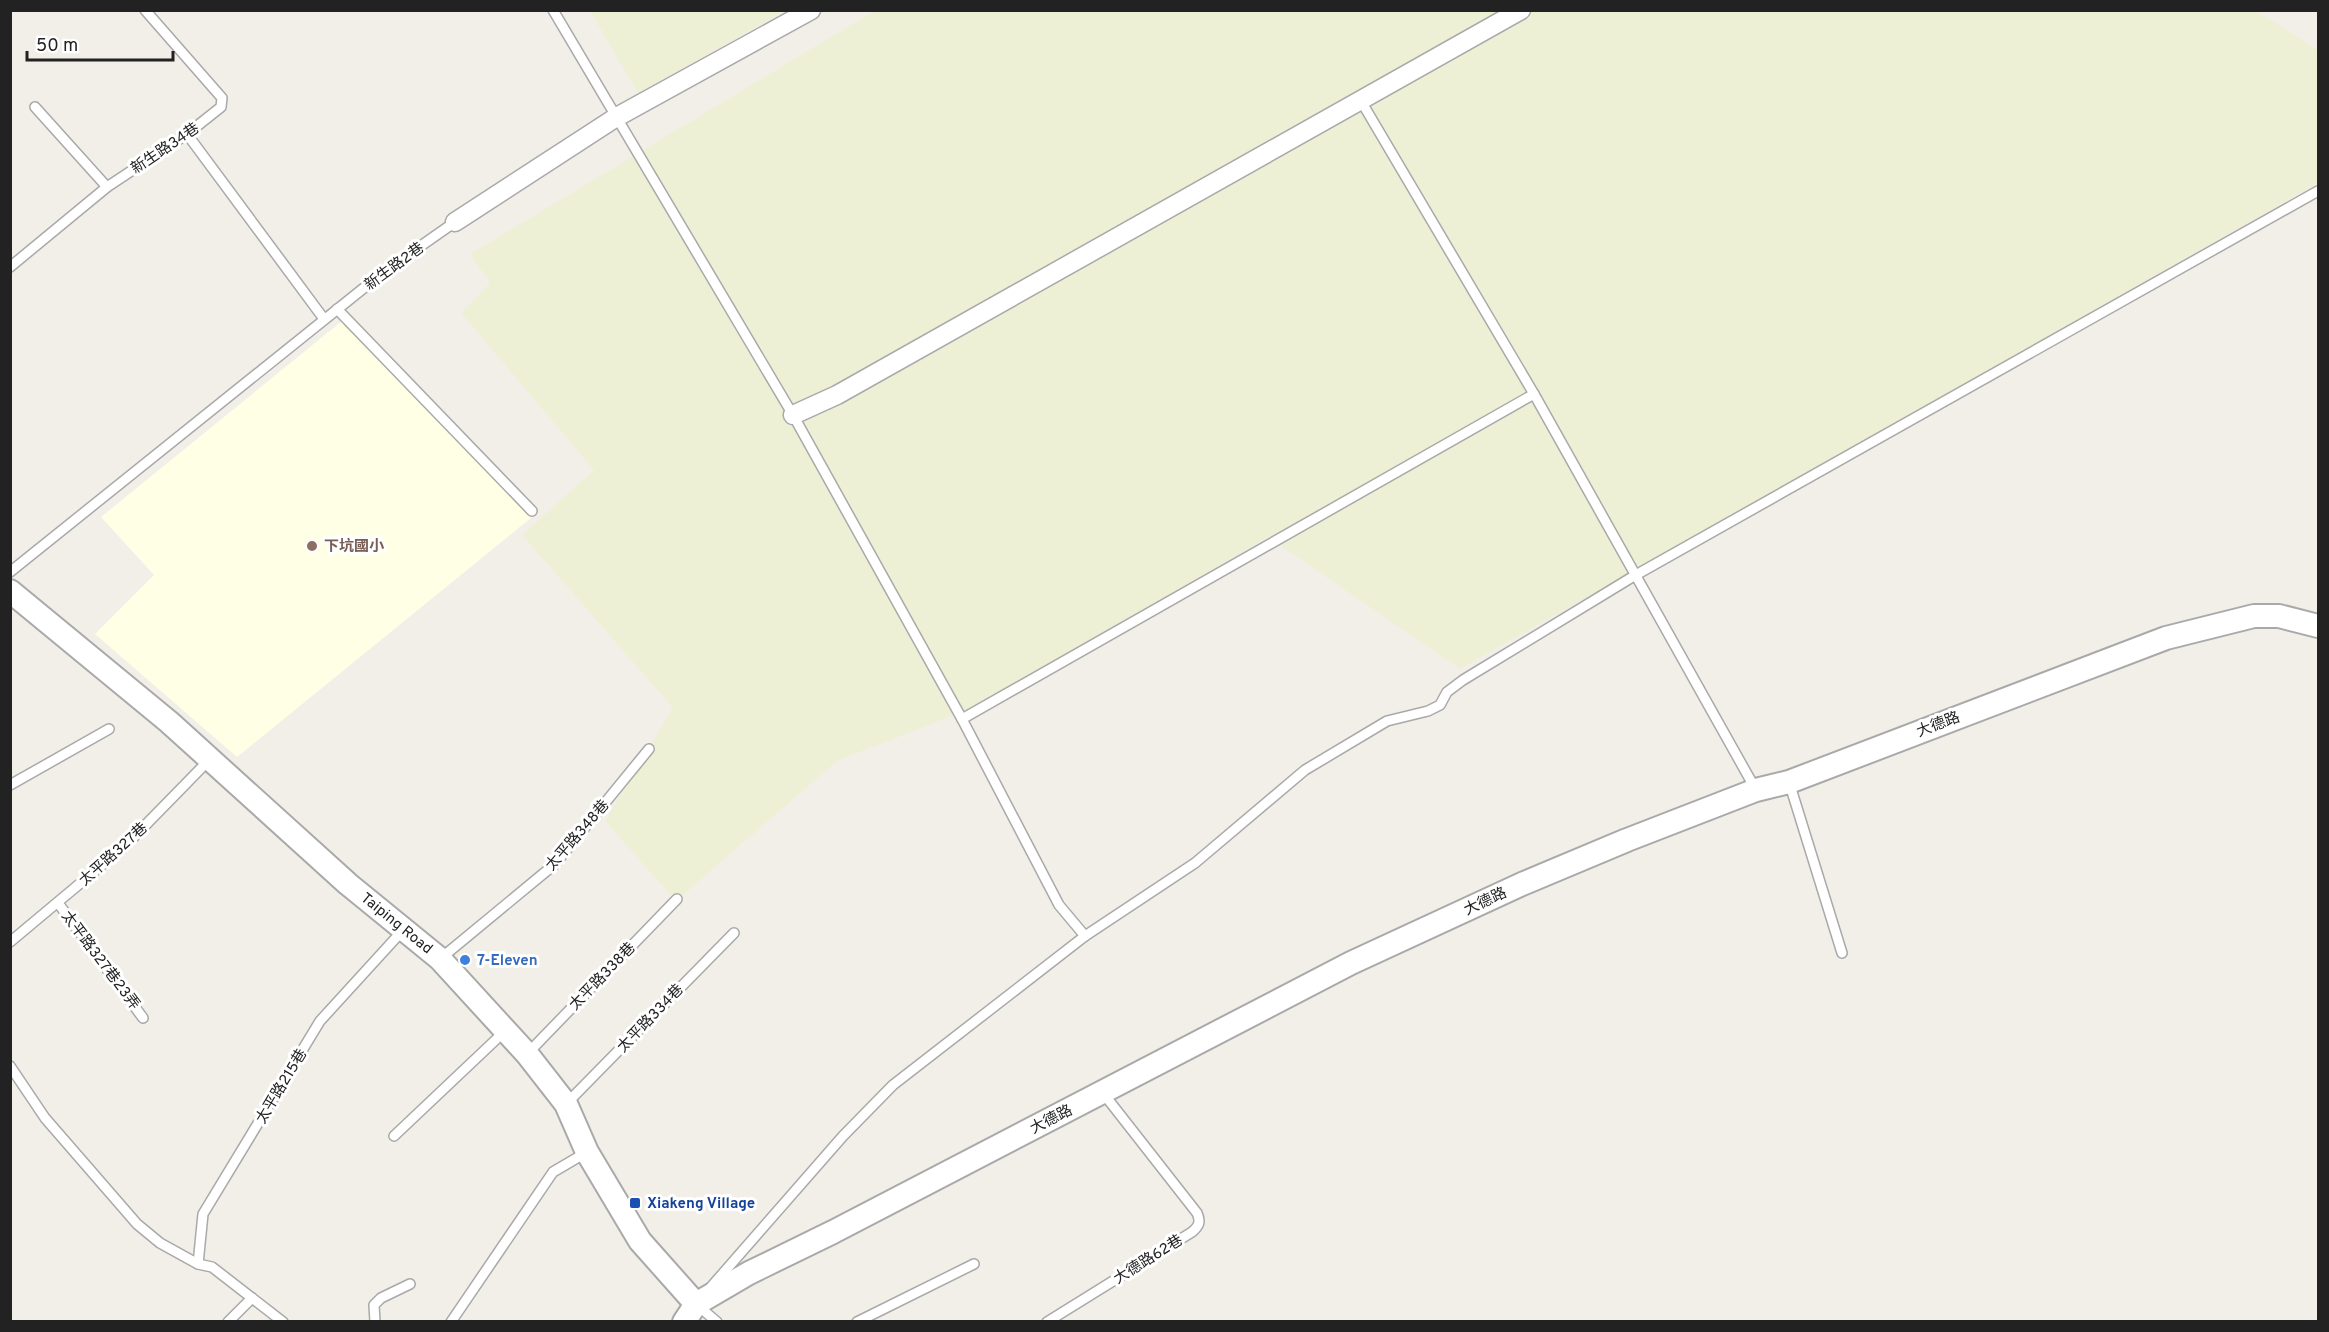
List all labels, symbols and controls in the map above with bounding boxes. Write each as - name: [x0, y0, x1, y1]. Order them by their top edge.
- scale bar: [27, 24, 172, 62]
- text: 50 m: [36, 35, 78, 58]
- street label: 新生路34巷: [128, 119, 204, 179]
- street label: 新生路2巷: [361, 239, 428, 295]
- place label: 下坑國小: [324, 537, 385, 557]
- marker: 下坑國小: [305, 539, 319, 553]
- street label: 大德路: [1914, 708, 1963, 742]
- street label: 太平路348巷: [542, 797, 614, 875]
- street label: 太平路327巷: [76, 819, 152, 891]
- street label: 大德路: [1461, 883, 1510, 920]
- street label: Taiping Road: [356, 889, 436, 959]
- street label: 太平路327巷23弄: [56, 908, 143, 1014]
- street label: 太平路338巷: [566, 939, 640, 1015]
- place label: 7-Eleven: [477, 952, 538, 971]
- marker: 7-Eleven: [458, 953, 472, 967]
- street label: 太平路334巷: [614, 981, 688, 1057]
- street label: 太平路215巷: [252, 1046, 312, 1128]
- street label: 大德路: [1027, 1101, 1076, 1139]
- place label: Xiakeng Village: [647, 1195, 755, 1214]
- marker: Xiakeng Village: [628, 1196, 642, 1210]
- street label: 大德路62巷: [1110, 1231, 1187, 1289]

